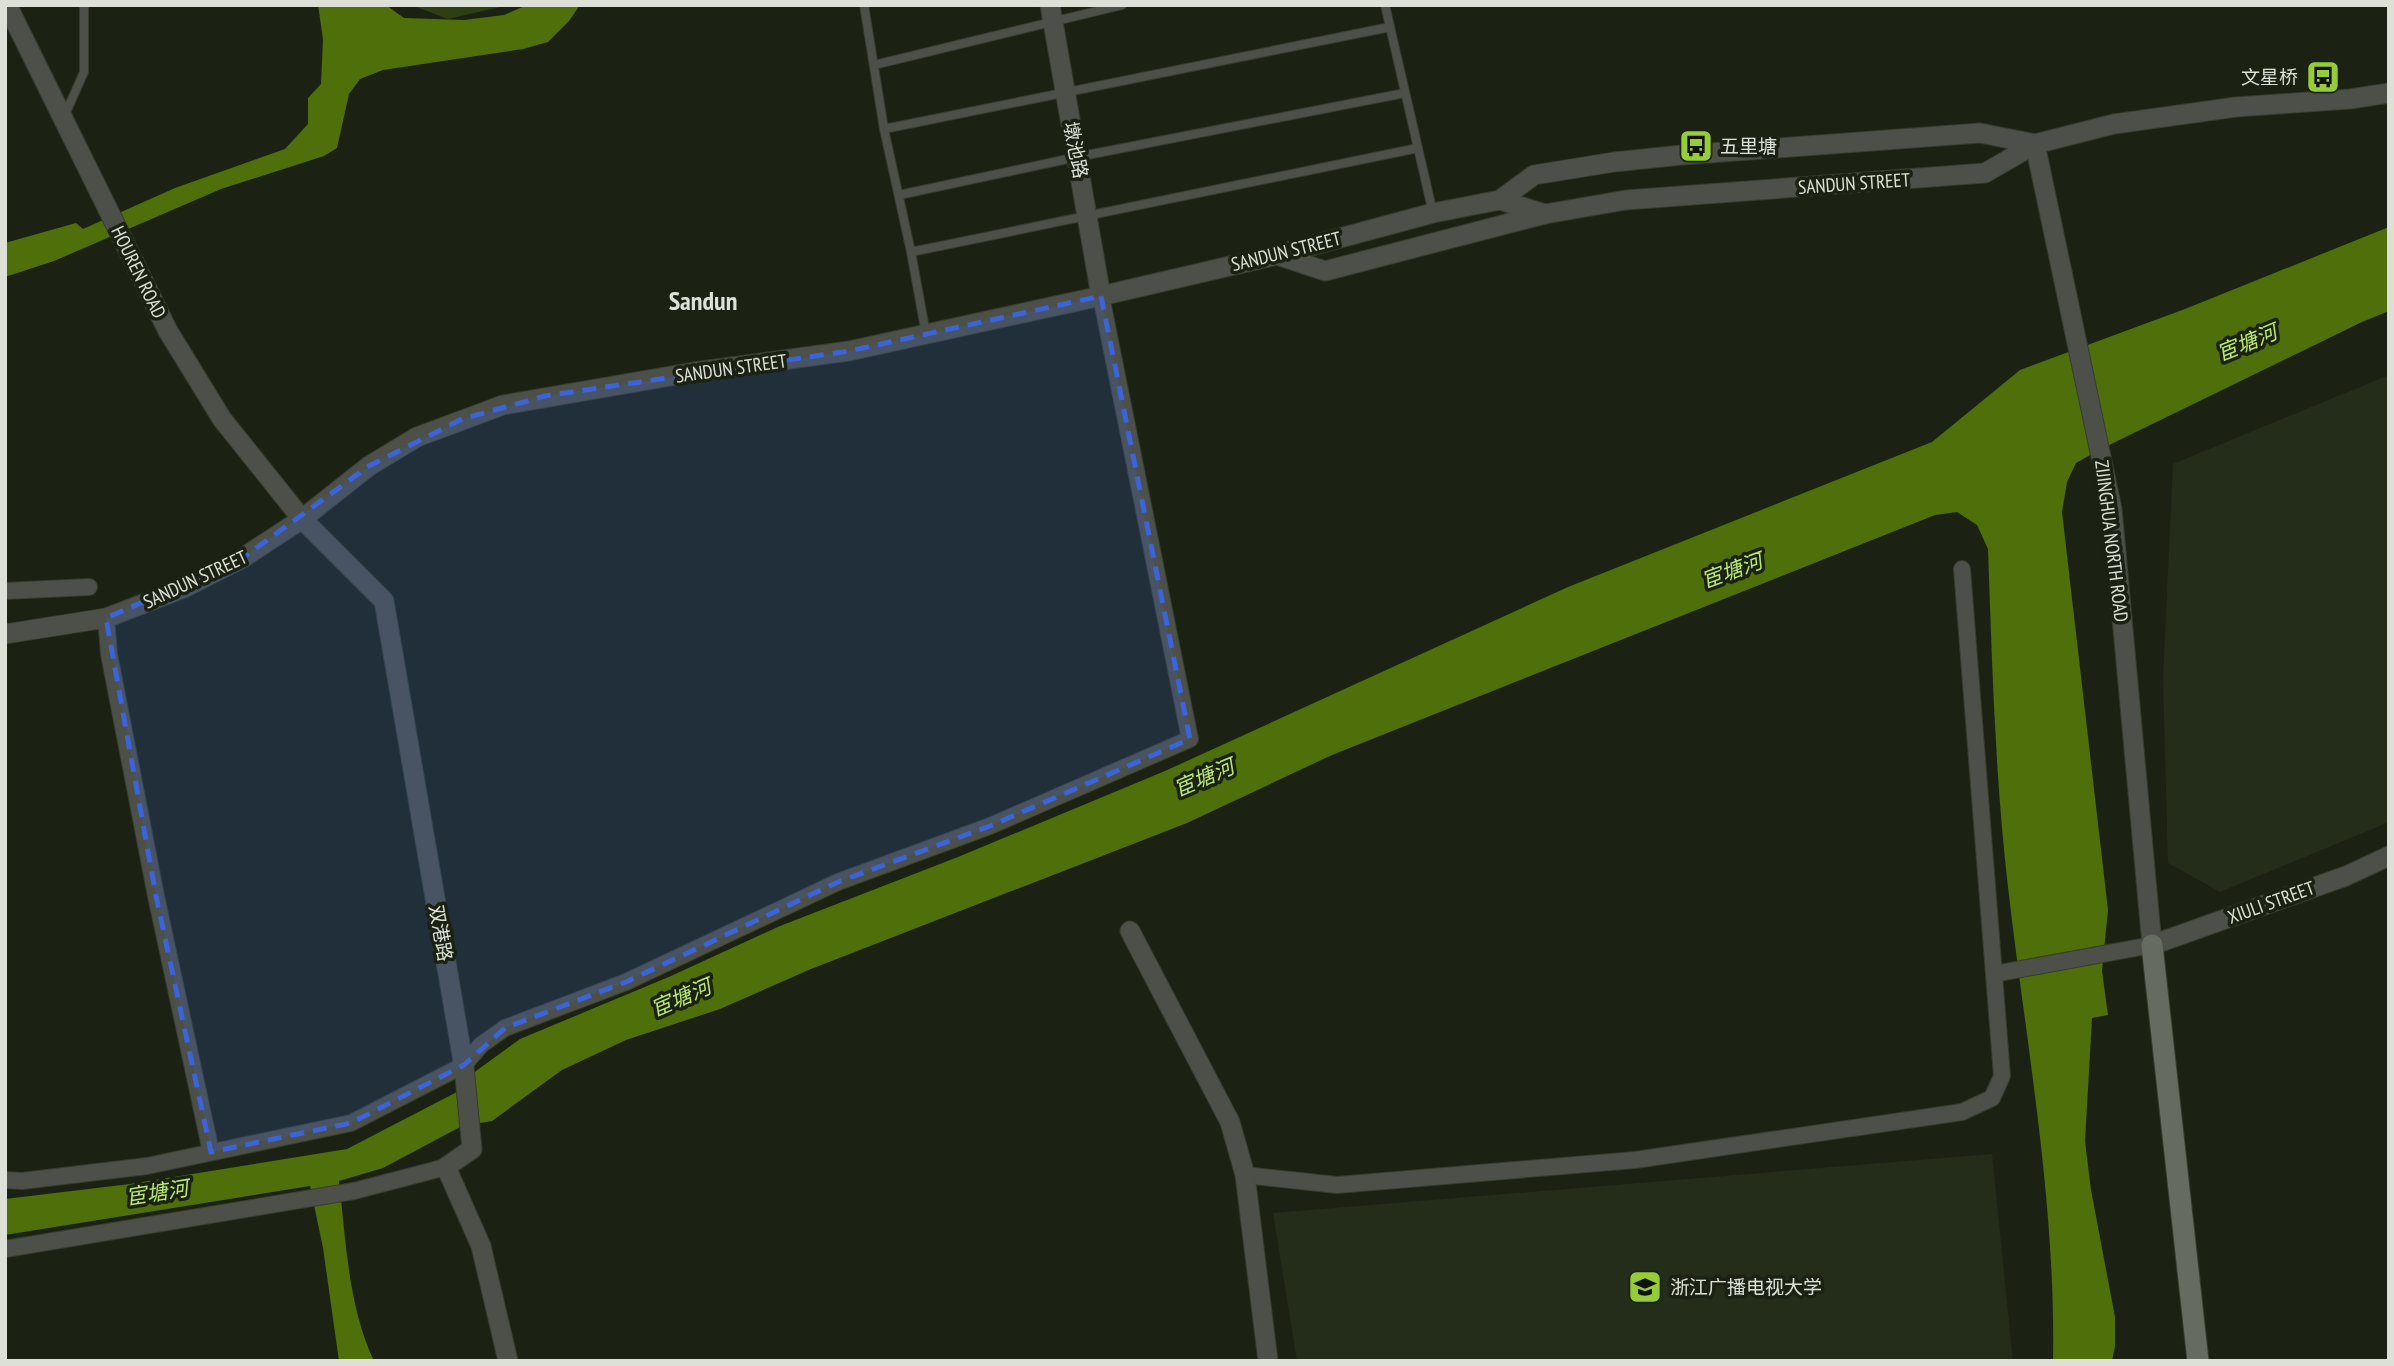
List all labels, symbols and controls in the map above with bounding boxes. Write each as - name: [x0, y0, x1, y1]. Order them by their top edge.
- bus stop icon: 文星桥: [2304, 58, 2342, 96]
- place label: 文星桥: [2241, 65, 2298, 89]
- street label: 墩池路: [1059, 120, 1093, 180]
- bus stop icon: 五里塘: [1677, 127, 1715, 165]
- place label: 五里塘: [1720, 134, 1777, 158]
- street label: SANDUN STREET: [1797, 167, 1911, 199]
- street label: HOUREN ROAD: [106, 222, 172, 322]
- street label: SANDUN STREET: [1229, 226, 1344, 276]
- district label: Sandun: [669, 284, 737, 317]
- water label: 宦塘河: [2213, 317, 2285, 367]
- street label: SANDUN STREET: [674, 348, 789, 388]
- street label: ZIJINGHUA NORTH ROAD: [2090, 459, 2134, 623]
- street label: SANDUN STREET: [139, 544, 251, 614]
- water label: 宦塘河: [1698, 546, 1770, 594]
- water label: 宦塘河: [1170, 751, 1242, 802]
- street label: XIULI STREET: [2224, 875, 2318, 929]
- street label: 双港路: [424, 903, 458, 963]
- water label: 宦塘河: [647, 971, 719, 1022]
- water label: 宦塘河: [124, 1174, 194, 1211]
- school or university icon: 浙江广播电视大学: [1626, 1268, 1664, 1306]
- place label: 浙江广播电视大学: [1670, 1275, 1822, 1299]

